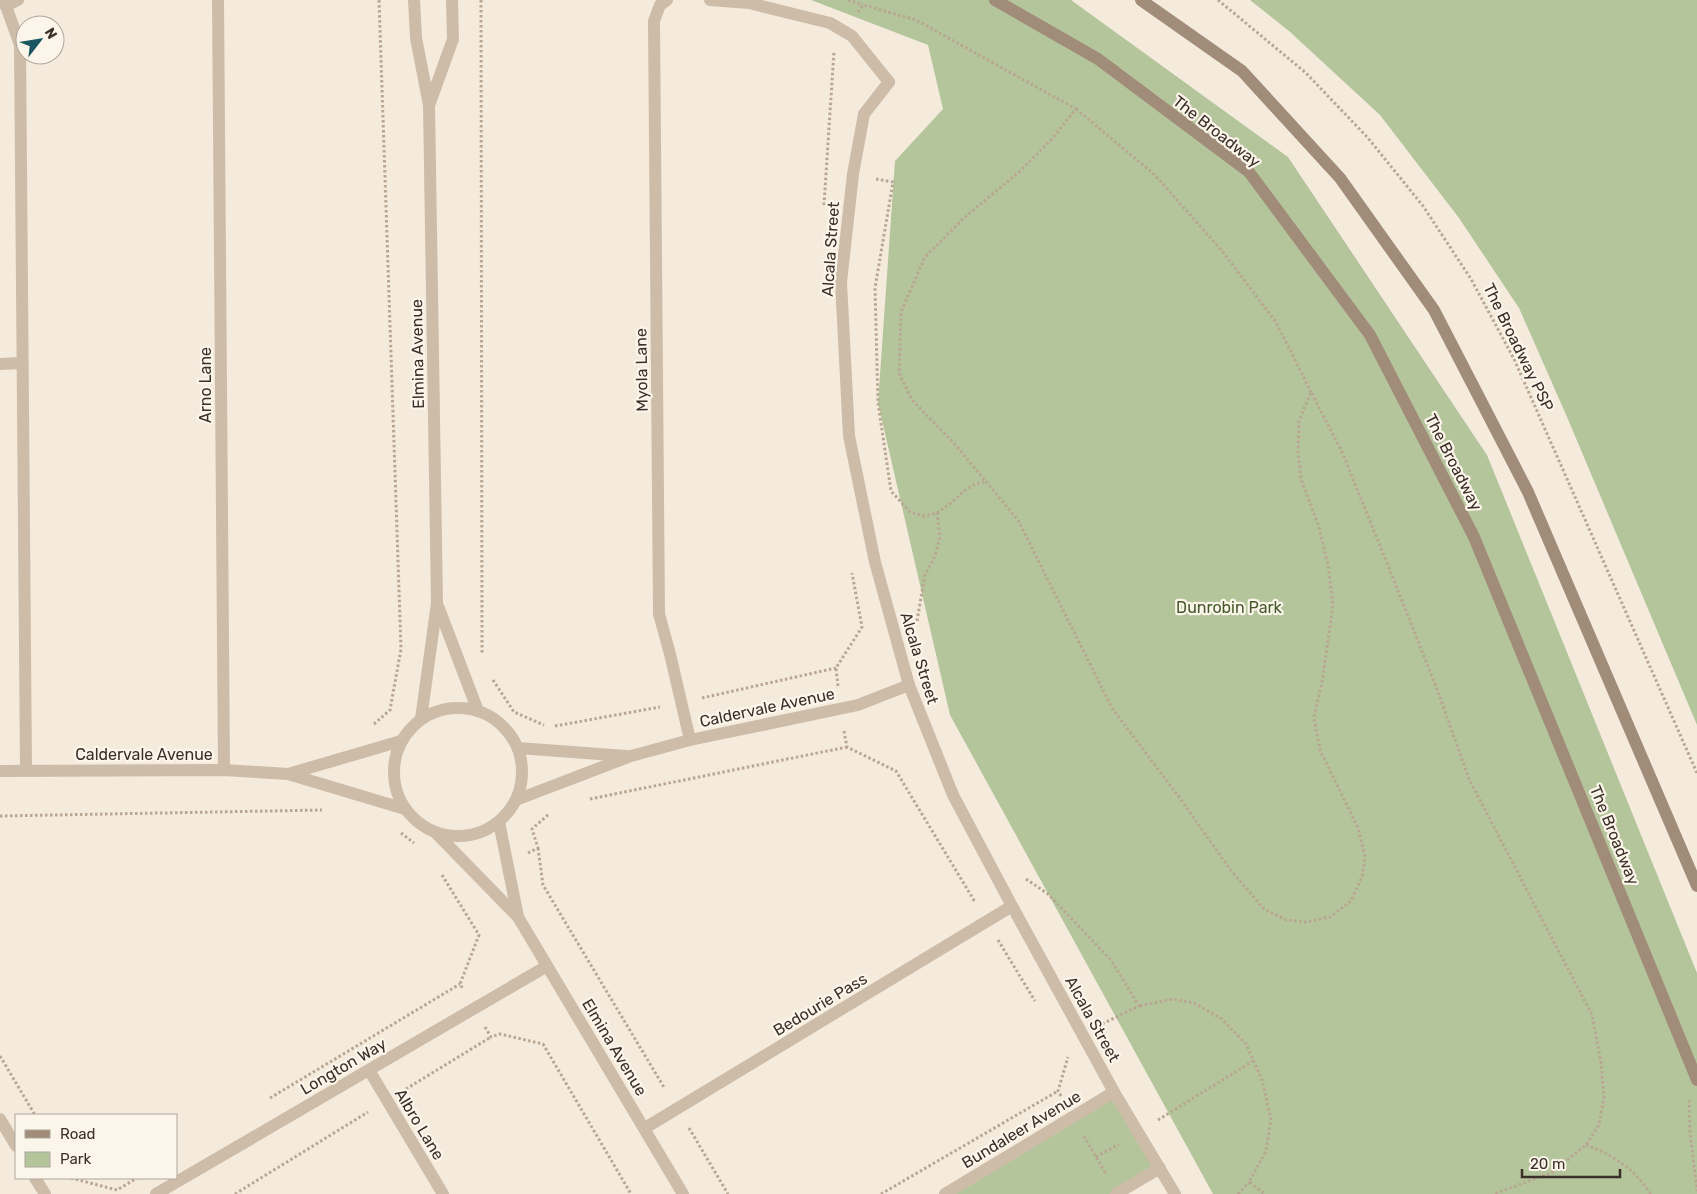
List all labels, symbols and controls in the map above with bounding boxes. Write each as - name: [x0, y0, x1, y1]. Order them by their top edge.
- north arrow: [15, 15, 65, 65]
- text: N: [41, 25, 61, 42]
- street label: The Broadway: [1169, 91, 1264, 172]
- street label: Alcala Street: [818, 201, 843, 297]
- street label: The Broadway PSP: [1479, 280, 1558, 414]
- street label: Elmina Avenue: [407, 299, 428, 409]
- street label: Myola Lane: [631, 328, 652, 412]
- street label: Arno Lane: [196, 347, 215, 423]
- street label: The Broadway: [1421, 411, 1486, 514]
- park label: Dunrobin Park: [1176, 598, 1283, 617]
- street label: Alcala Street: [897, 610, 943, 706]
- street label: Caldervale Avenue: [698, 684, 836, 731]
- street label: Caldervale Avenue: [75, 745, 213, 764]
- street label: The Broadway: [1586, 783, 1643, 888]
- street label: Bedourie Pass: [770, 969, 871, 1040]
- street label: Alcala Street: [1061, 973, 1124, 1065]
- street label: Elmina Avenue: [578, 995, 651, 1099]
- street label: Longton Way: [297, 1034, 390, 1099]
- street label: Albro Lane: [391, 1085, 448, 1163]
- street label: Bundaleer Avenue: [958, 1086, 1084, 1172]
- legend: [15, 1114, 178, 1179]
- text: Road: [60, 1125, 96, 1143]
- scale bar: [1522, 1146, 1620, 1178]
- text: Park: [60, 1150, 91, 1168]
- text: 20 m: [1530, 1155, 1565, 1173]

